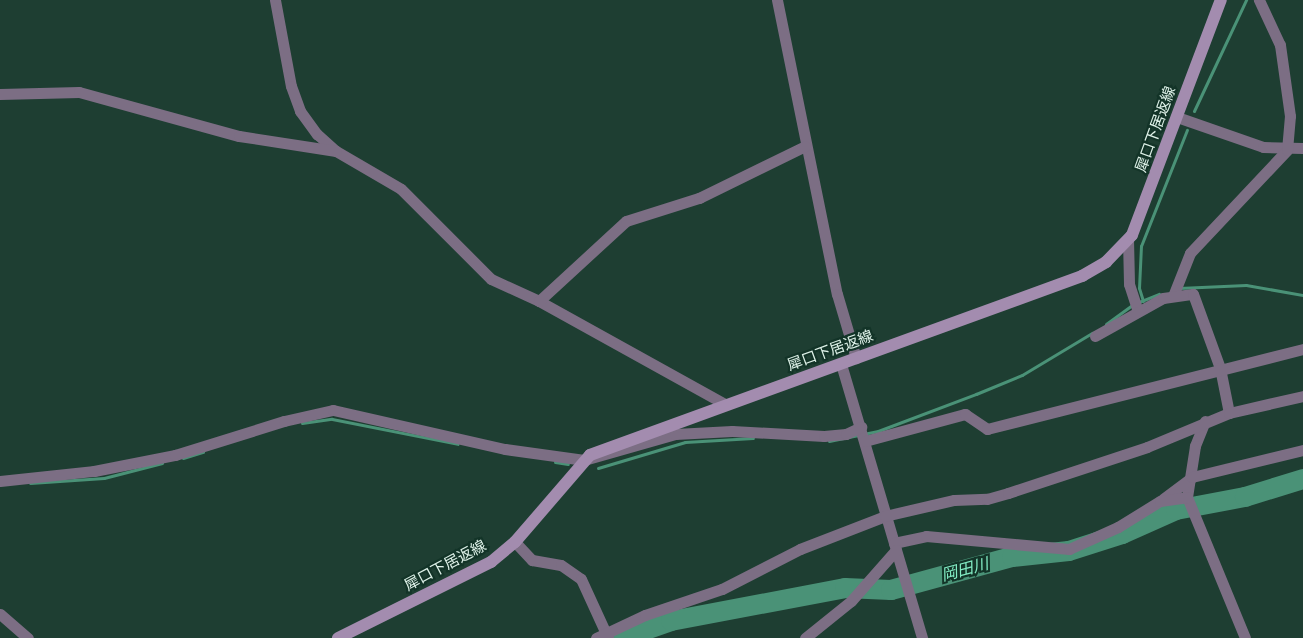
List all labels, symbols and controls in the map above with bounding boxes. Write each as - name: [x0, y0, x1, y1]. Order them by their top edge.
- street label: 犀口下居返線: [1131, 84, 1179, 174]
- street label: 犀口下居返線: [785, 326, 875, 374]
- street label: 犀口下居返線: [401, 536, 489, 594]
- water label: 岡田川: [939, 555, 991, 585]

